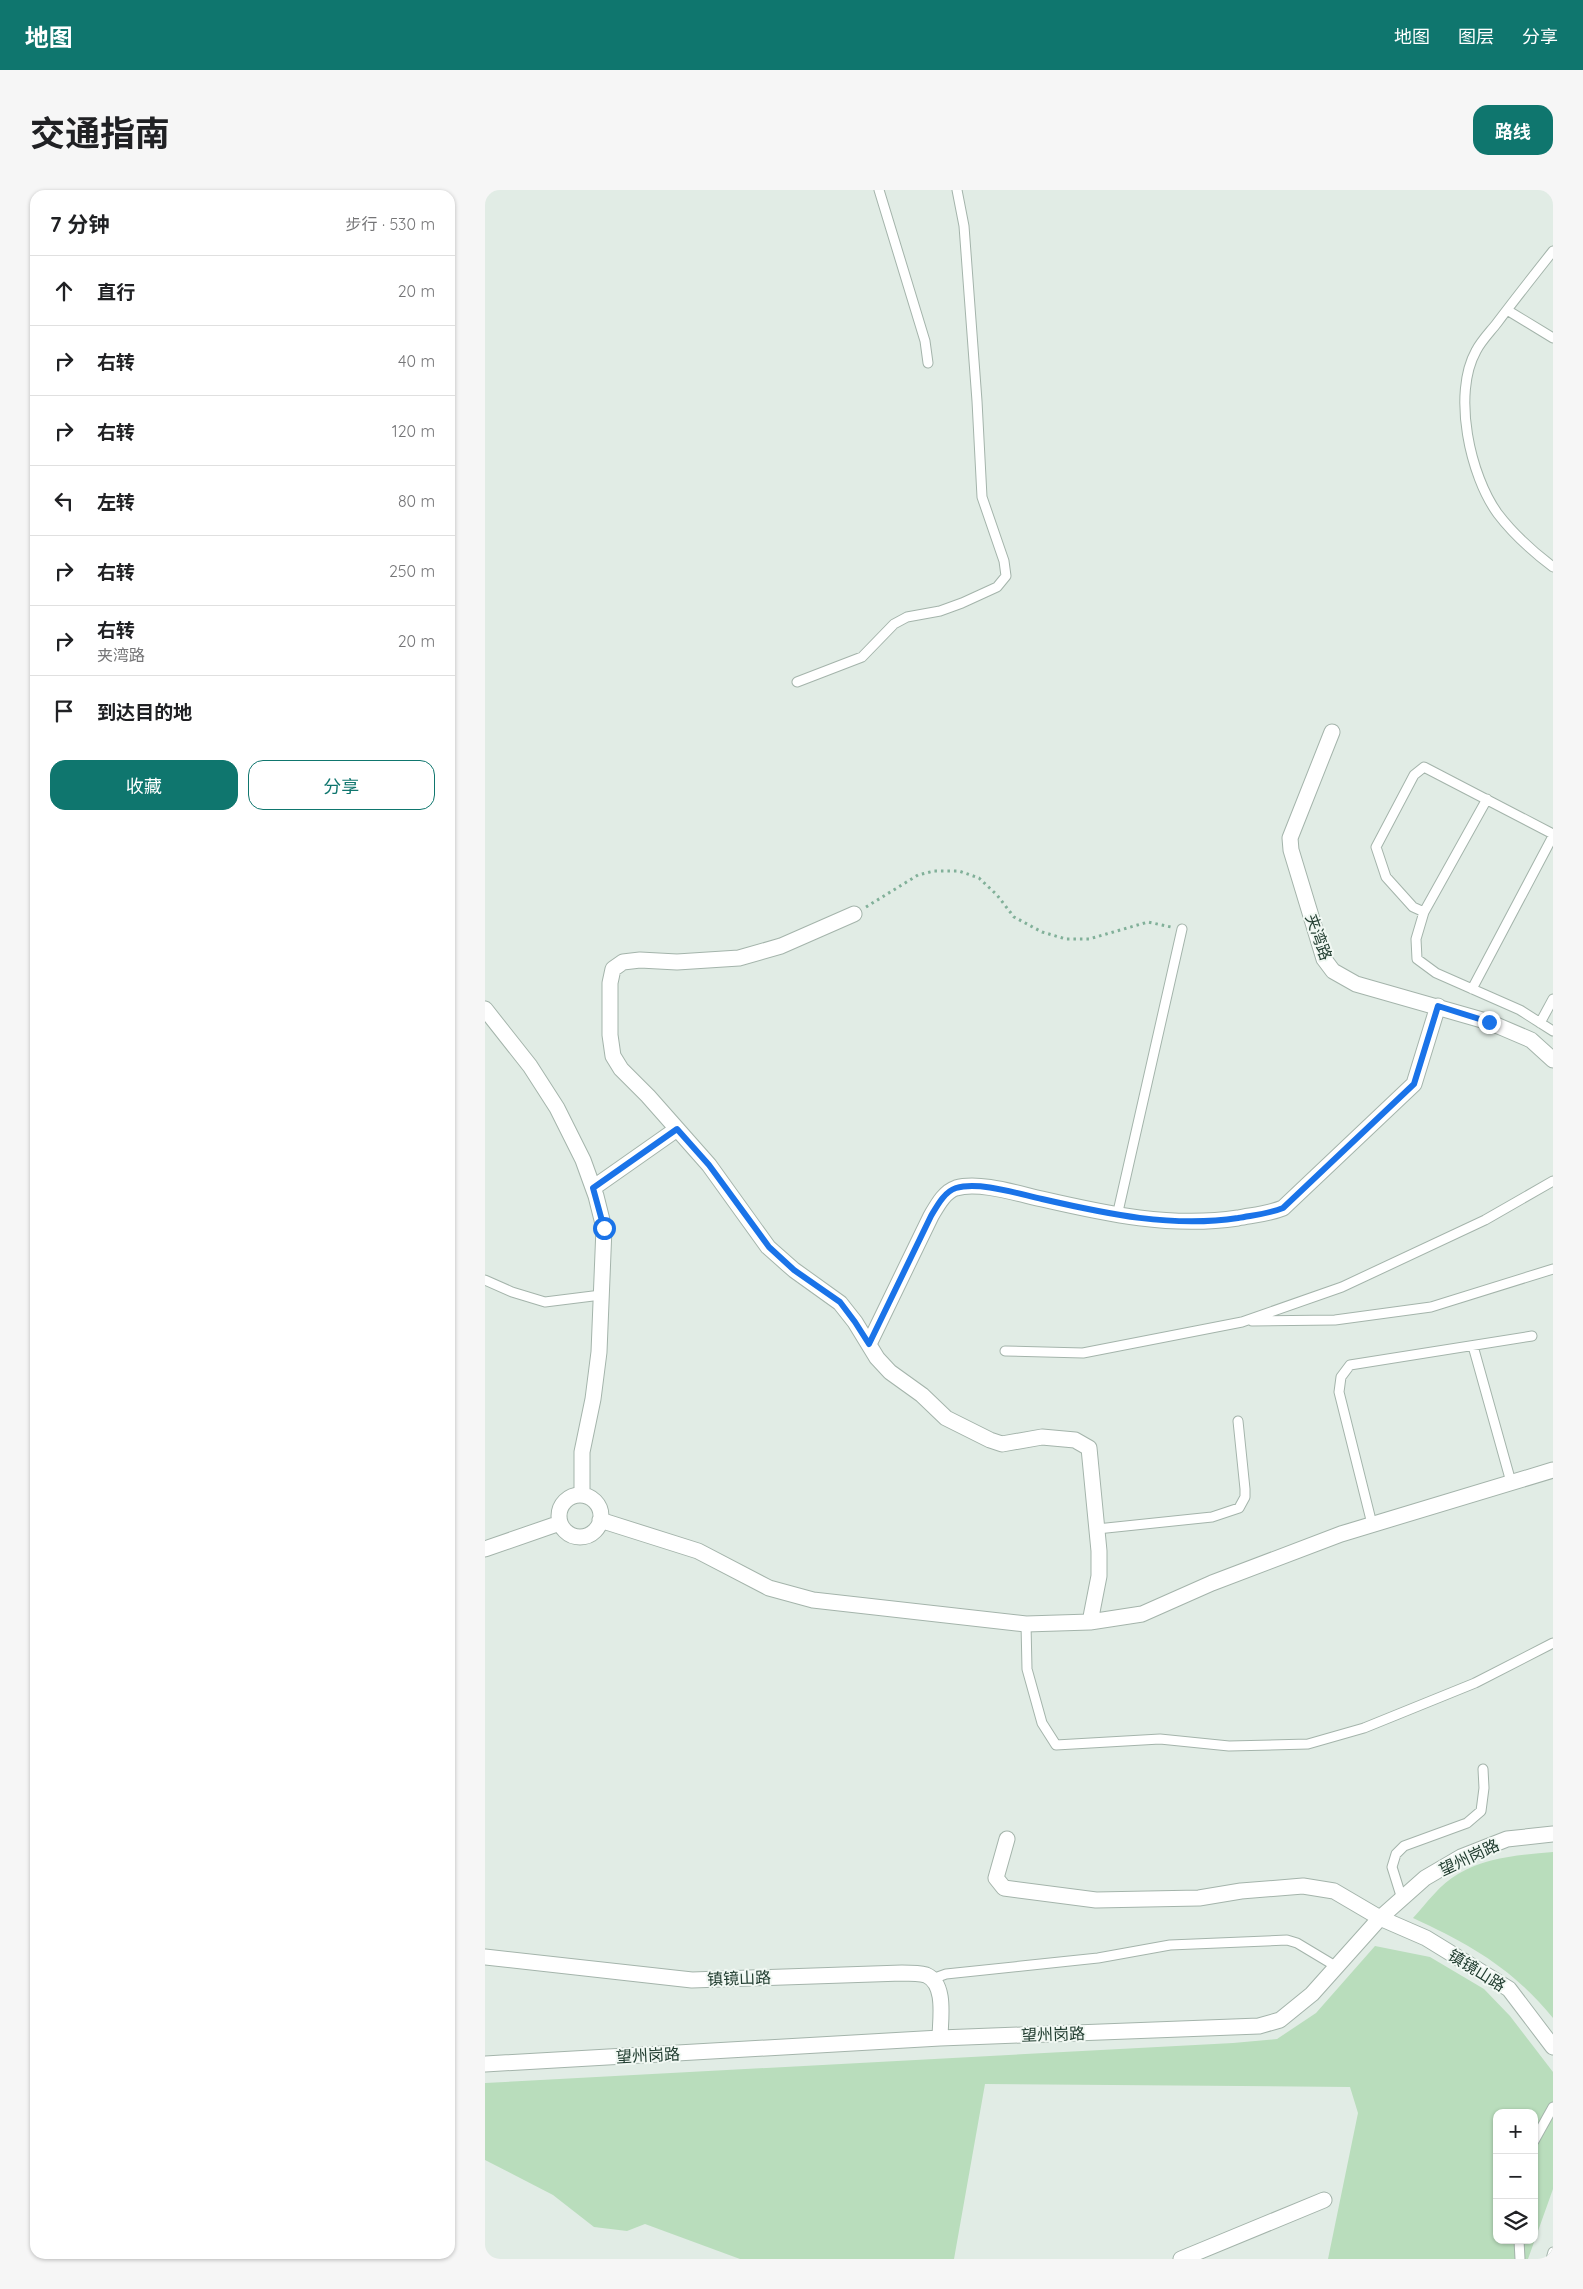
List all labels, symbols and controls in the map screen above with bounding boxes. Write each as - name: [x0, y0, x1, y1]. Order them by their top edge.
- text: 地图: [25, 22, 73, 52]
- text: 地图: [1394, 25, 1430, 48]
- text: 图层: [1458, 25, 1494, 48]
- text: 分享: [1522, 25, 1558, 48]
- button: 路线: [1473, 105, 1553, 155]
- text: 交通指南: [30, 111, 170, 155]
- text: 7 分钟: [50, 211, 109, 237]
- text: 步行 · 530 m: [346, 214, 435, 234]
- icon: ahead: [50, 277, 78, 305]
- text: 直行: [97, 280, 135, 304]
- text: 20 m: [398, 281, 435, 301]
- icon: right: [50, 347, 78, 375]
- text: 右转: [97, 350, 135, 374]
- text: 40 m: [398, 351, 435, 371]
- icon: right: [50, 417, 78, 445]
- text: 右转: [97, 420, 135, 444]
- text: 120 m: [392, 421, 435, 441]
- icon: left: [50, 487, 78, 515]
- text: 左转: [97, 490, 135, 514]
- text: 80 m: [398, 491, 435, 511]
- icon: right: [50, 557, 78, 585]
- text: 右转: [97, 560, 135, 584]
- text: 250 m: [389, 561, 435, 581]
- text: 右转: [97, 618, 135, 642]
- icon: right: [50, 627, 78, 655]
- text: 20 m: [398, 631, 435, 651]
- text: 夹湾路: [97, 645, 145, 665]
- icon: arrive: [50, 697, 78, 725]
- text: 到达目的地: [97, 700, 192, 724]
- button: 收藏: [50, 760, 238, 810]
- button: 分享: [248, 760, 435, 810]
- street label: 夹湾路: [1301, 911, 1337, 963]
- route end: [1478, 1011, 1501, 1034]
- route start: [593, 1217, 616, 1240]
- street label: 望州岗路: [1436, 1834, 1502, 1880]
- street label: 镇镜山路: [1445, 1945, 1509, 1995]
- street label: 镇镜山路: [707, 1967, 771, 1989]
- street label: 望州岗路: [1021, 2023, 1085, 2045]
- street label: 望州岗路: [616, 2043, 680, 2067]
- map controls: [1493, 2109, 1538, 2244]
- button: +: [1493, 2109, 1538, 2154]
- button: −: [1493, 2154, 1538, 2199]
- button: layers: [1493, 2199, 1538, 2244]

